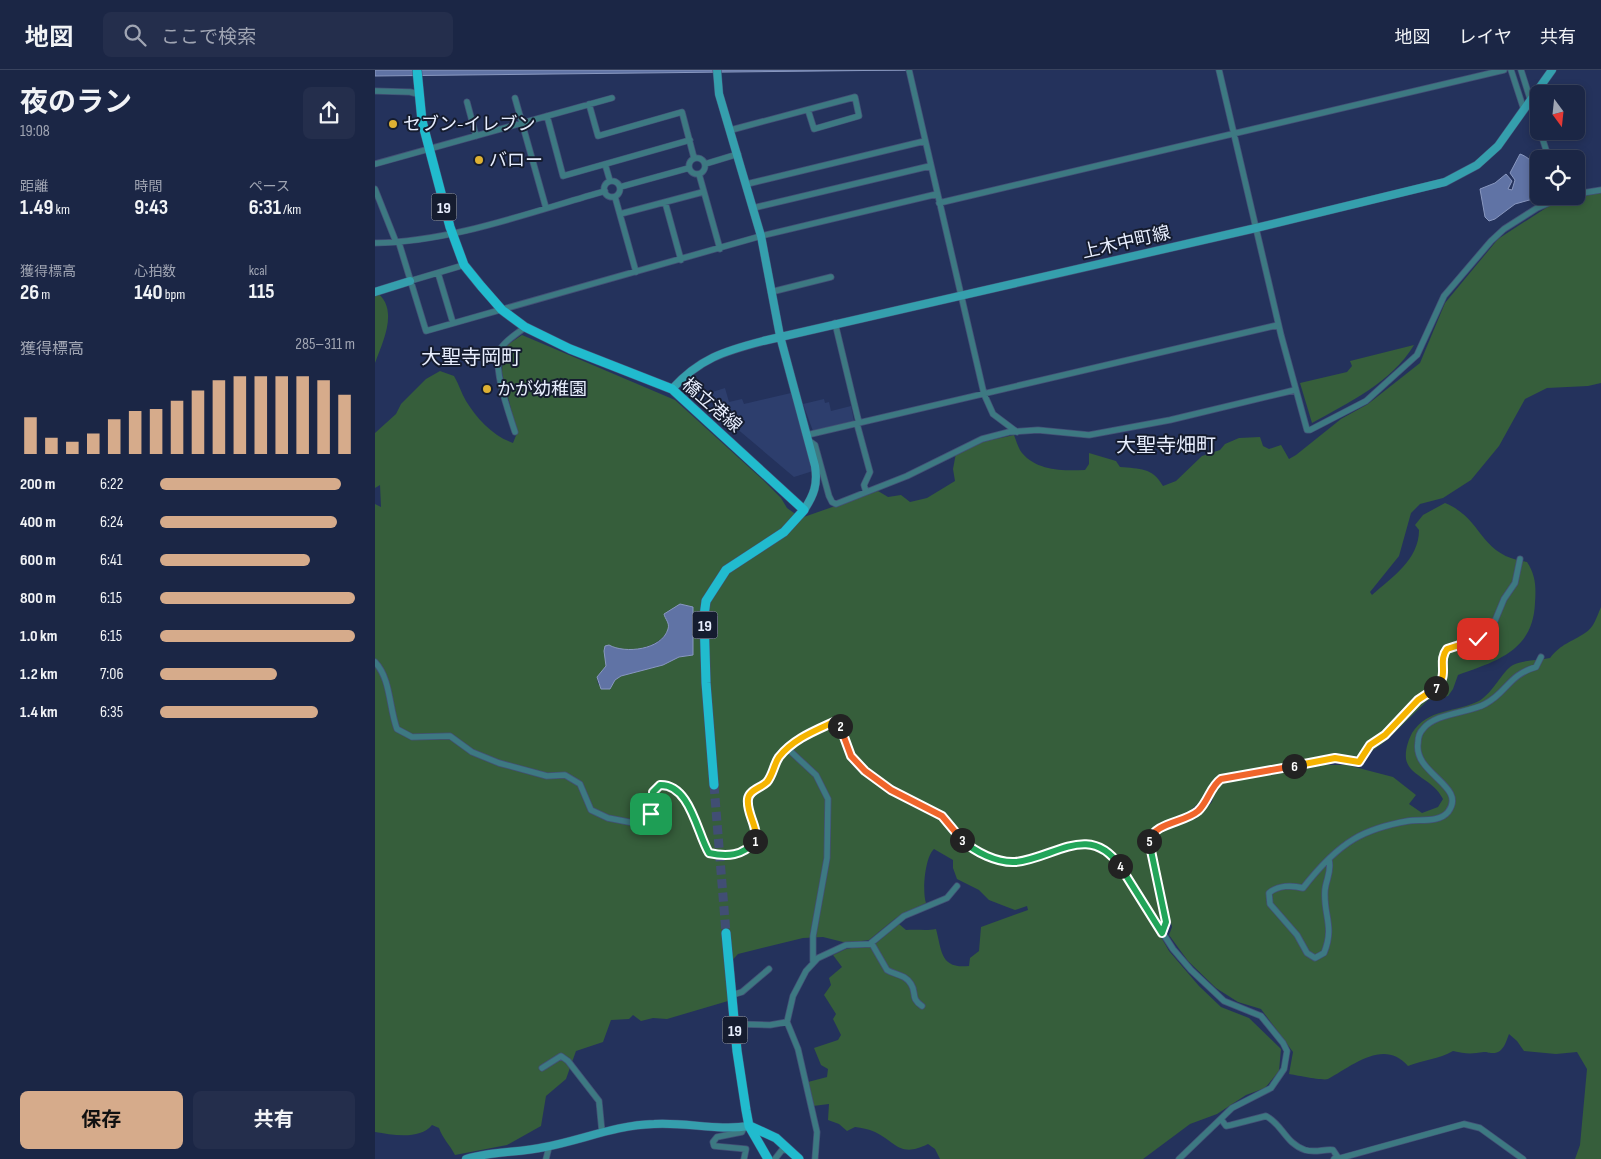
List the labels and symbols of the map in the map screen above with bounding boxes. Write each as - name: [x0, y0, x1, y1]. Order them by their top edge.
- north arrow: [1530, 85, 1585, 140]
- place label: セブン-イレブン: [403, 114, 536, 135]
- marker: セブン-イレブン: [387, 118, 399, 130]
- place label: バロー: [489, 150, 543, 171]
- marker: バロー: [473, 154, 485, 166]
- road number: 19: [431, 194, 457, 220]
- street label: 上木中町線: [1080, 222, 1172, 263]
- district label: 大聖寺岡町: [421, 346, 521, 370]
- street label: 橋立港線: [678, 374, 746, 437]
- place label: かが幼稚園: [497, 379, 587, 400]
- marker: かが幼稚園: [481, 383, 493, 395]
- district label: 大聖寺畑町: [1116, 434, 1216, 458]
- road number: 19: [693, 612, 717, 638]
- pin: [1457, 618, 1499, 660]
- pin: 7: [1423, 676, 1449, 700]
- pin: 2: [827, 714, 853, 738]
- pin: 6: [1281, 754, 1307, 778]
- pin: [630, 793, 672, 835]
- pin: 1: [743, 828, 767, 854]
- pin: 3: [949, 828, 975, 852]
- pin: 5: [1137, 828, 1161, 854]
- pin: 4: [1107, 854, 1133, 878]
- road number: 19: [723, 1016, 747, 1044]

